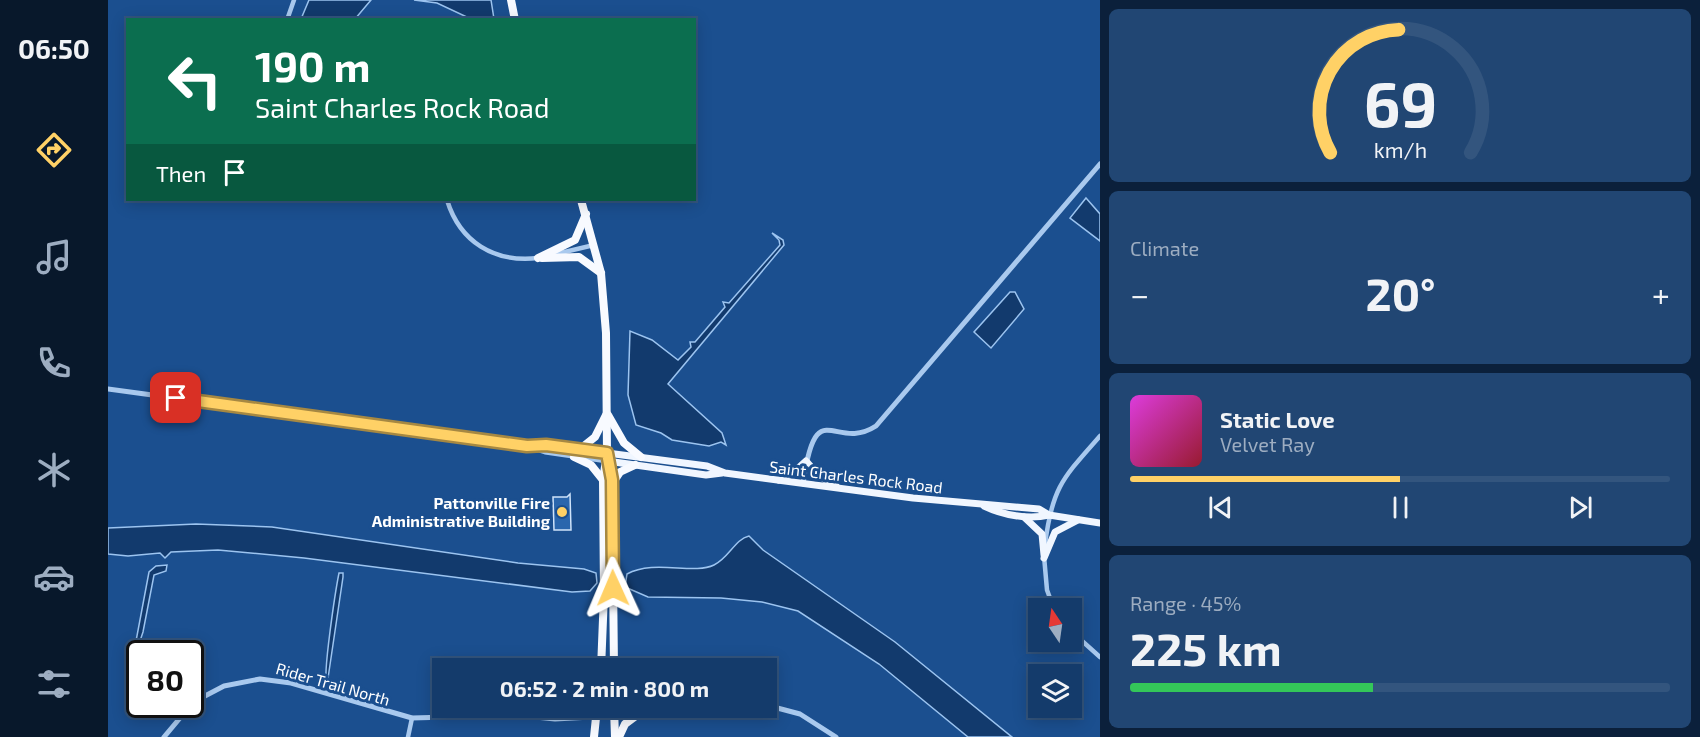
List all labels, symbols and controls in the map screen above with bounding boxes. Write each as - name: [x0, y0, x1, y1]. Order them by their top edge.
- text: 06:50: [18, 32, 90, 64]
- text: 190 m: [255, 40, 371, 90]
- icon: left: [156, 42, 234, 120]
- text: 69: [1363, 65, 1437, 140]
- text: Saint Charles Rock Road: [255, 91, 549, 123]
- icon: directions: [33, 129, 75, 171]
- text: km/h: [1373, 137, 1427, 162]
- icon: arrive: [218, 156, 251, 189]
- text: Then: [156, 160, 206, 186]
- icon: music: [33, 236, 75, 278]
- text: Climate: [1130, 236, 1199, 260]
- text: 20°: [1366, 266, 1436, 320]
- text: −: [1130, 274, 1149, 314]
- text: +: [1652, 274, 1670, 314]
- icon: phone: [33, 342, 75, 384]
- pin: [150, 372, 201, 423]
- icon: arrive: [159, 381, 192, 414]
- text: Static Love: [1220, 406, 1335, 432]
- text: Velvet Ray: [1220, 432, 1315, 456]
- icon: climate: [33, 449, 75, 491]
- street label: Saint Charles Rock Road: [768, 456, 944, 497]
- icon: previous: [1204, 491, 1237, 524]
- icon: pause: [1384, 491, 1417, 524]
- icon: next: [1564, 491, 1597, 524]
- place label: Pattonville Fire Administrative Building: [372, 493, 551, 530]
- marker: Pattonville Fire Administrative Building: [555, 505, 569, 519]
- icon: car: [33, 556, 75, 598]
- position arrow: [581, 556, 645, 620]
- text: Range · 45%: [1130, 591, 1241, 615]
- north arrow: [1028, 598, 1082, 652]
- map controls: [1028, 598, 1082, 718]
- text: 225 km: [1130, 621, 1282, 675]
- speed limit sign: 80: [126, 640, 204, 718]
- street label: Rider Trail North: [274, 658, 392, 709]
- icon: filters: [33, 663, 75, 705]
- button: layers: [1028, 664, 1082, 718]
- text: 06:52 · 2 min · 800 m: [500, 675, 709, 701]

